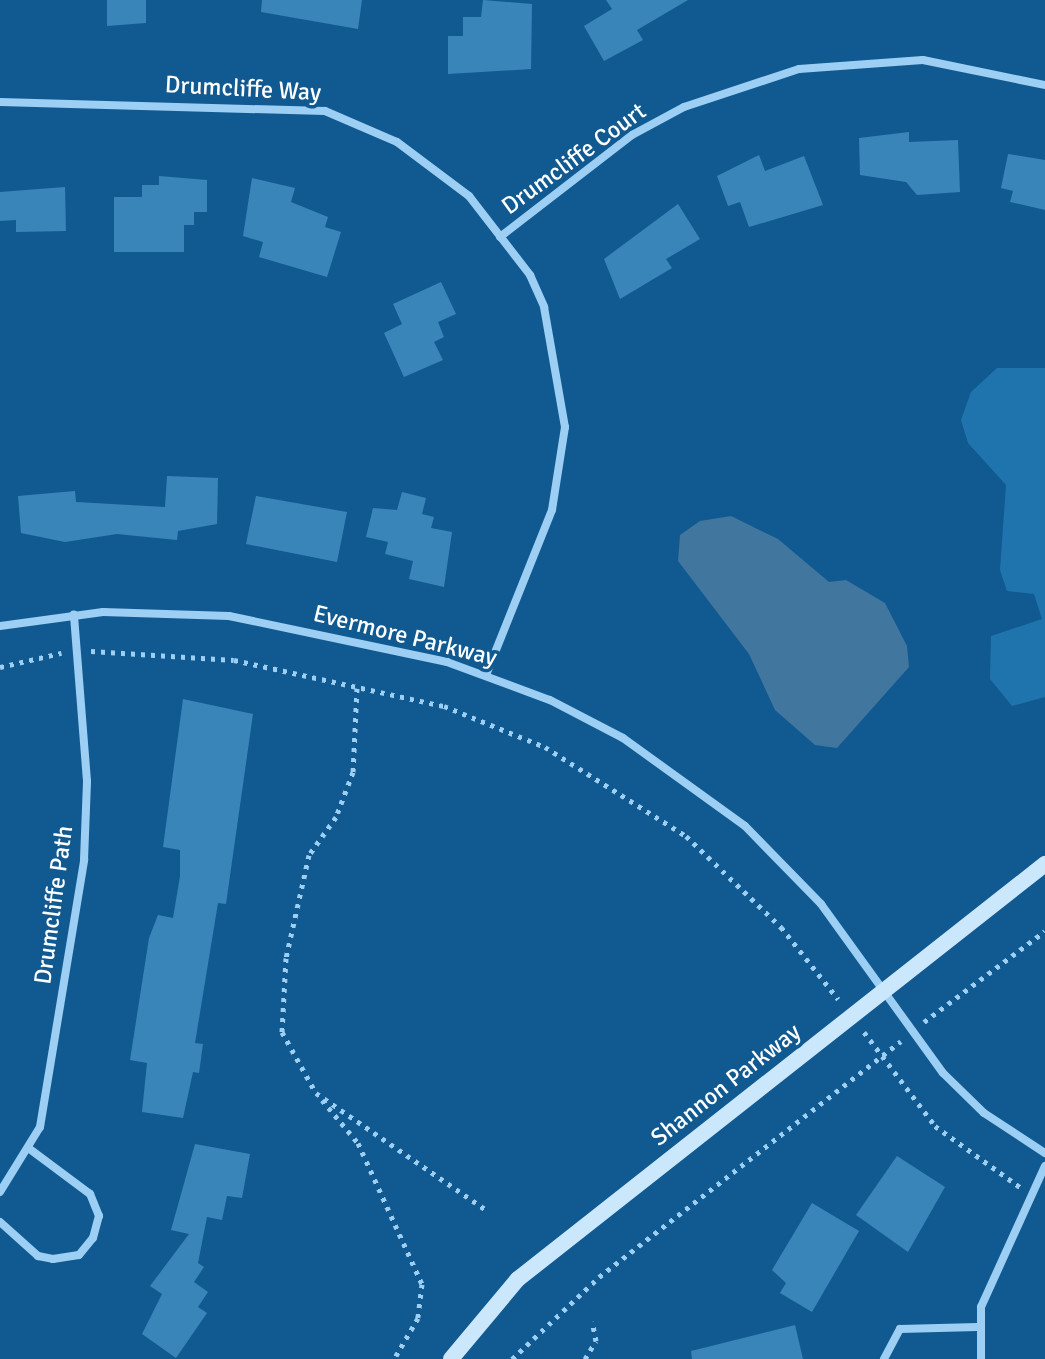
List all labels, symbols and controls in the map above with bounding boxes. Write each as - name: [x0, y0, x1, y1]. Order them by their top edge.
- street label: Drumcliffe Way: [164, 71, 322, 107]
- street label: Drumcliffe Court: [496, 97, 652, 221]
- street label: Evermore Parkway: [310, 599, 500, 673]
- street label: Drumcliffe Path: [29, 824, 79, 986]
- street label: Shannon Parkway: [645, 1018, 807, 1152]

